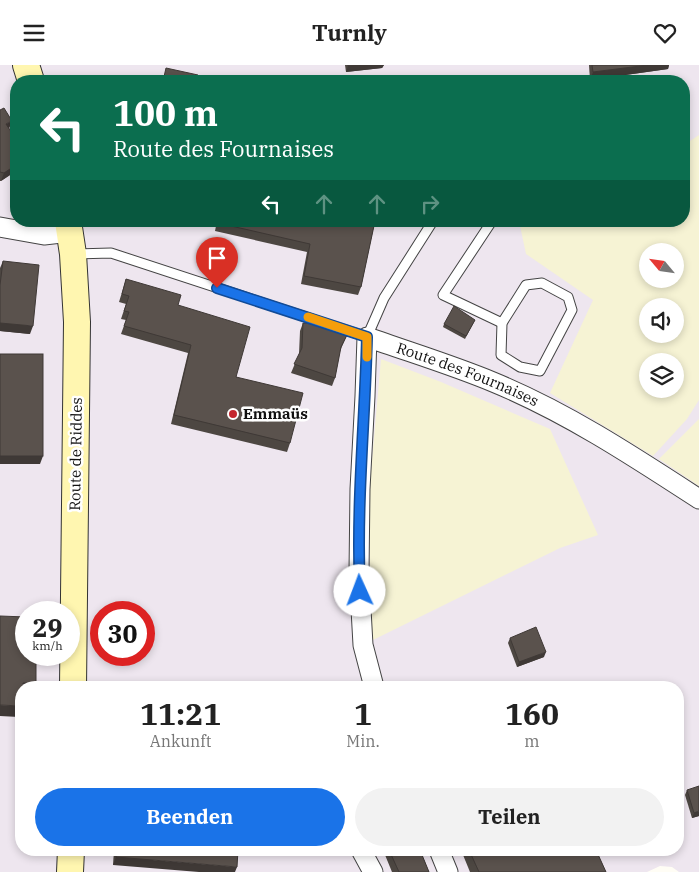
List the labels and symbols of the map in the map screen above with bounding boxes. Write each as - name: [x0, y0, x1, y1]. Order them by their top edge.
- pin: [196, 237, 238, 288]
- north arrow: [639, 243, 684, 287]
- street label: Route des Fournaises: [394, 338, 542, 410]
- street label: Route de Riddes: [65, 397, 86, 511]
- place label: Emmaüs: [243, 404, 308, 423]
- marker: Emmaüs: [227, 408, 239, 420]
- position arrow: [333, 564, 385, 616]
- speed limit sign: 30: [90, 601, 155, 666]

